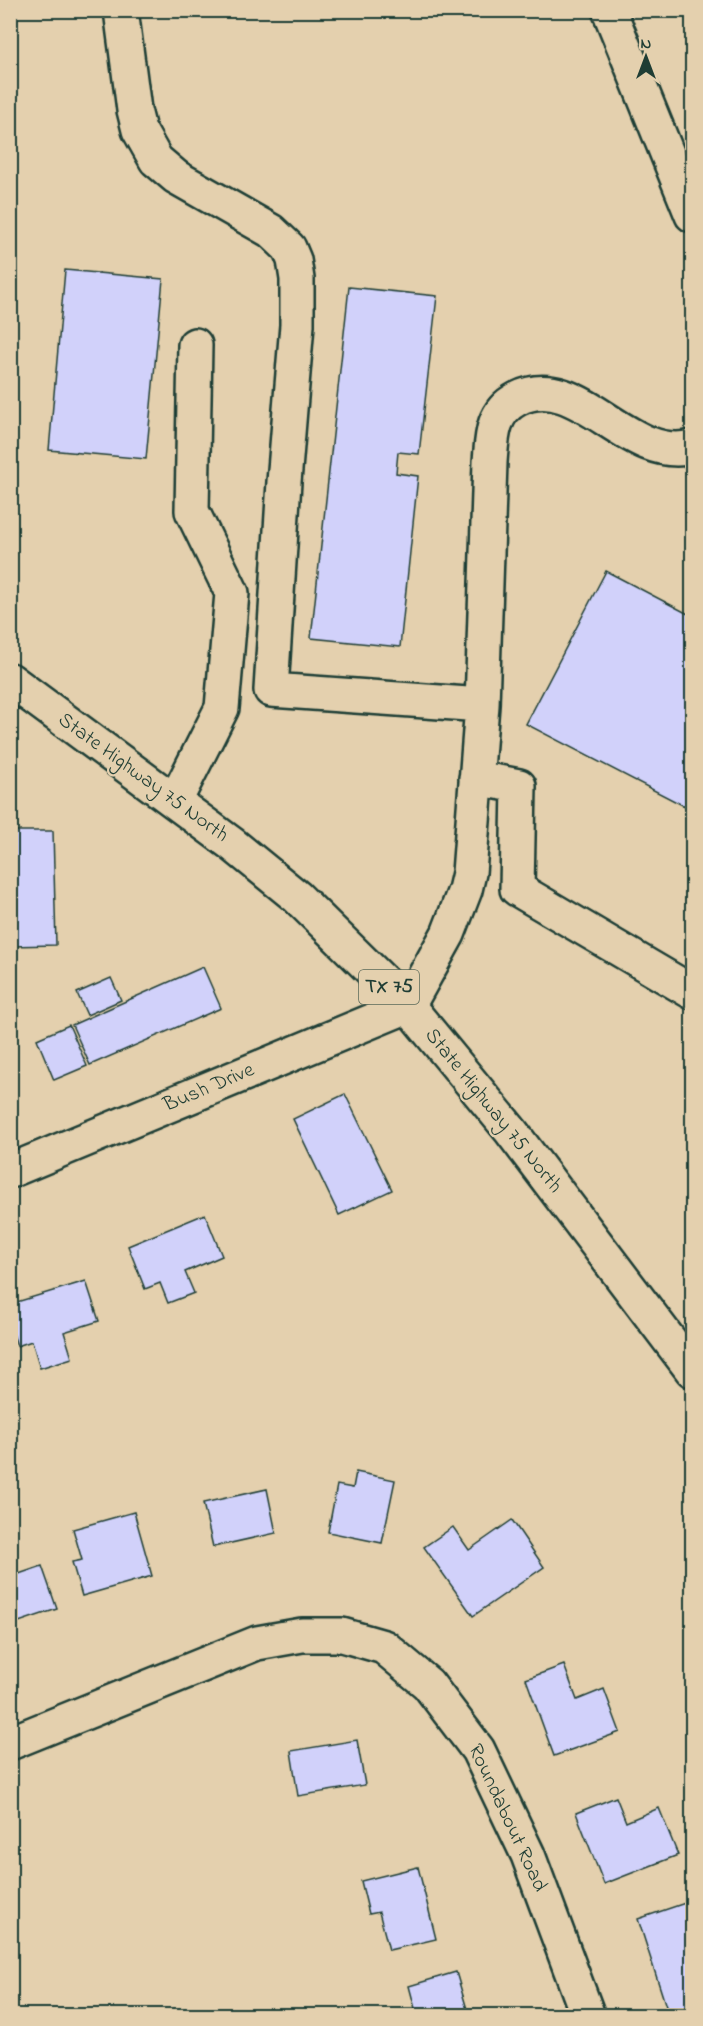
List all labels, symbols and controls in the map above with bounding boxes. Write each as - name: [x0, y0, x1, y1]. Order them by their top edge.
- north arrow: [616, 27, 676, 87]
- text: N: [641, 32, 652, 56]
- street label: State Highway 75 North: [50, 706, 235, 852]
- road number: TX 75: [359, 970, 419, 1004]
- street label: State Highway 75 North: [415, 1022, 569, 1201]
- street label: Bush Drive: [158, 1055, 260, 1121]
- street label: Roundabout Road: [460, 1739, 554, 1897]

